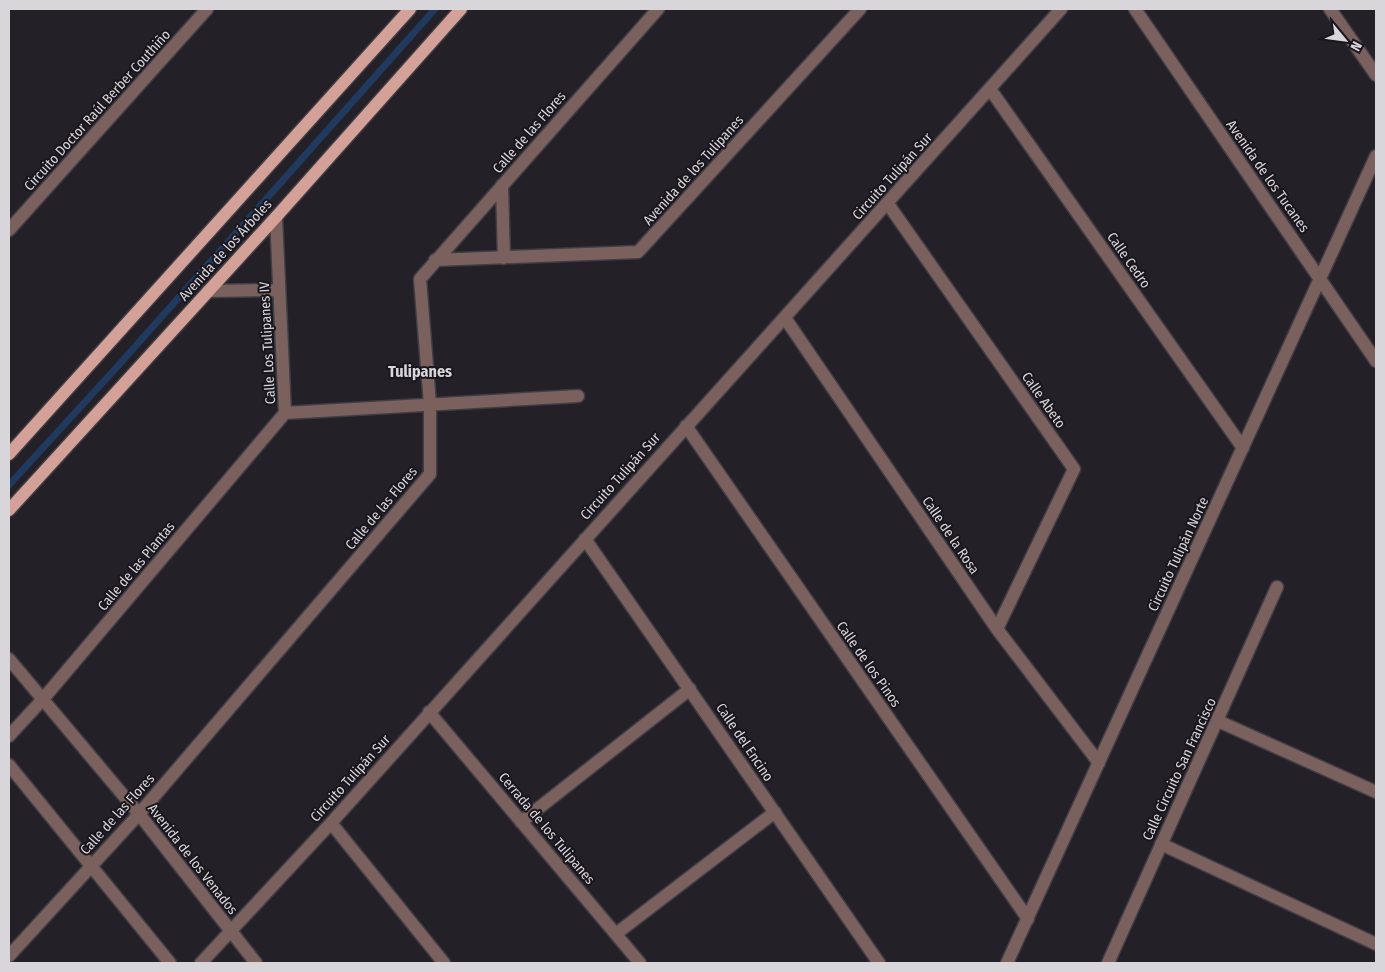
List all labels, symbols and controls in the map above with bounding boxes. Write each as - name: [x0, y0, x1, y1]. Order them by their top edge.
- north arrow: [1320, 15, 1370, 65]
- street label: Circuito Doctor Raúl Berber Couthiño: [21, 26, 174, 194]
- text: N: [1346, 38, 1365, 54]
- street label: Calle de las Flores: [489, 88, 570, 177]
- street label: Avenida de los Tulipanes: [640, 112, 747, 229]
- street label: Avenida de los Tucanes: [1222, 117, 1313, 236]
- street label: Circuito Tulipán Sur: [849, 129, 936, 223]
- street label: Avenida de los Árboles: [175, 195, 275, 305]
- street label: Calle Cedro: [1103, 229, 1154, 292]
- street label: Calle Los Tulipanes IV: [256, 280, 279, 405]
- district label: Tulipanes: [388, 362, 452, 381]
- street label: Calle Abeto: [1018, 369, 1069, 432]
- street label: Circuito Tulipán Sur: [577, 429, 664, 523]
- street label: Calle de las Flores: [342, 463, 421, 553]
- street label: Calle de la Rosa: [918, 493, 983, 578]
- street label: Circuito Tulipán Norte: [1144, 494, 1212, 614]
- street label: Calle de las Plantas: [94, 518, 179, 614]
- street label: Calle de los Pinos: [833, 618, 904, 710]
- street label: Calle Circuito San Francisco: [1139, 695, 1220, 843]
- street label: Calle del Encino: [712, 700, 777, 785]
- street label: Circuito Tulipán Sur: [307, 731, 394, 825]
- street label: Cerrada de los Tulipanes: [495, 769, 598, 888]
- street label: Calle de las Flores: [77, 770, 158, 858]
- street label: Avenida de los Venados: [144, 801, 241, 918]

